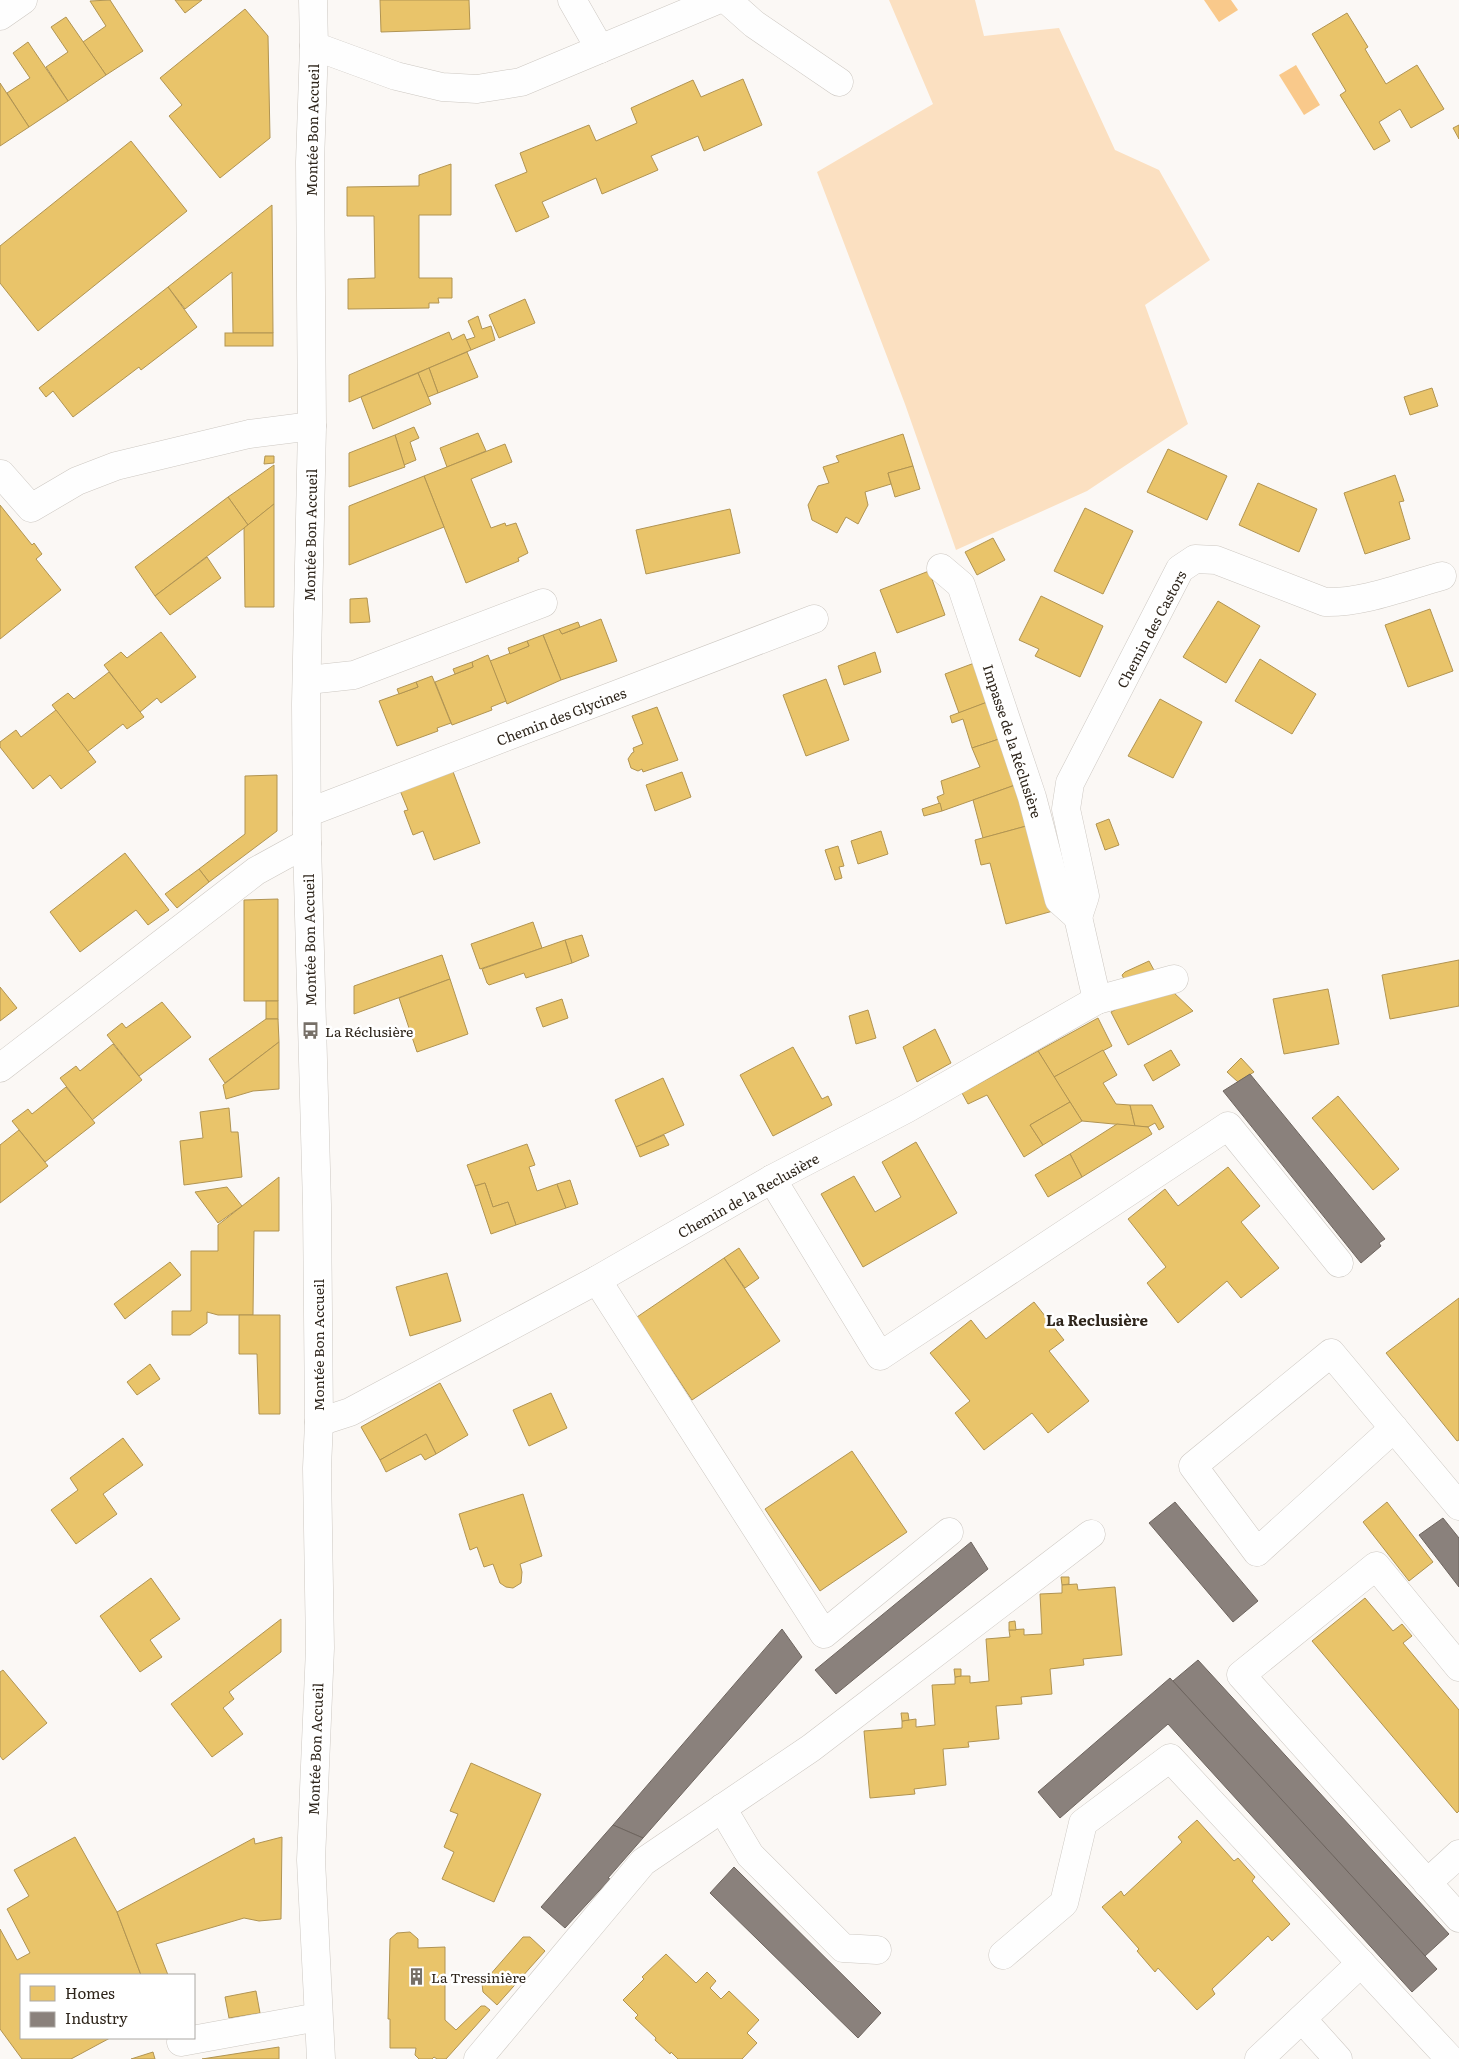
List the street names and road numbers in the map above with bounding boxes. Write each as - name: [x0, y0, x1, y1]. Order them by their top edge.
- street label: Montée Bon Accueil: [301, 63, 323, 196]
- street label: Montée Bon Accueil: [299, 468, 321, 601]
- street label: Chemin des Castors: [1111, 567, 1191, 691]
- street label: Impasse de la Réclusière: [979, 662, 1047, 820]
- street label: Chemin des Glycines: [493, 682, 629, 750]
- street label: Montée Bon Accueil: [298, 873, 320, 1006]
- street label: Chemin de la Reclusière: [674, 1148, 822, 1242]
- street label: Montée Bon Accueil: [308, 1278, 328, 1411]
- street label: Montée Bon Accueil: [303, 1682, 327, 1816]

